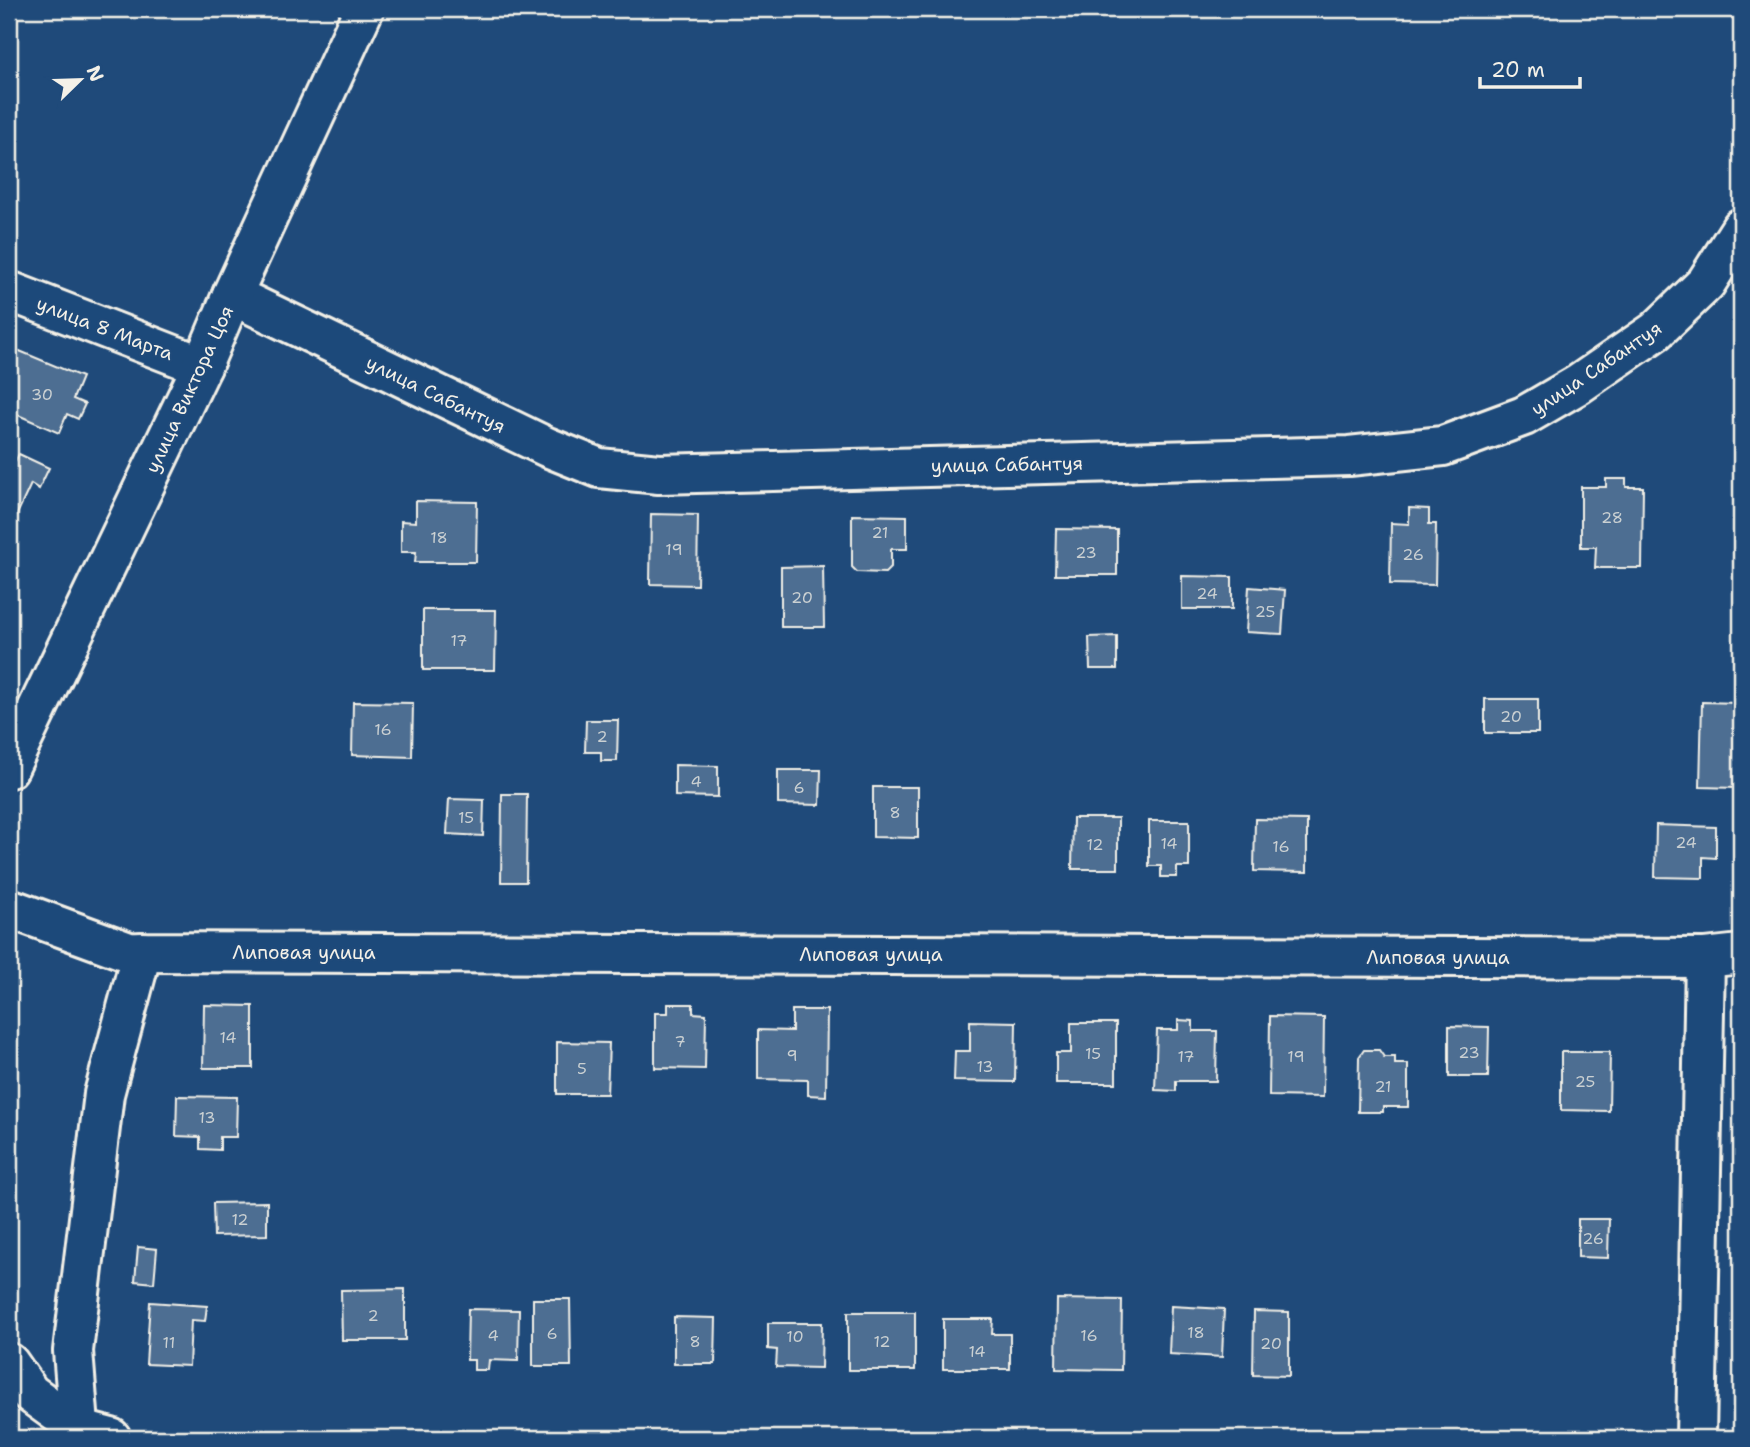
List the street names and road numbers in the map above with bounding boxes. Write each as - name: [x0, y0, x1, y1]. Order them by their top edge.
- street label: улица 8 Марта: [33, 291, 177, 366]
- street label: улица Виктора Цоя: [140, 301, 239, 477]
- street label: улица Сабантуя: [1526, 315, 1666, 421]
- street label: улица Сабантуя: [362, 350, 510, 439]
- street label: улица Сабантуя: [931, 451, 1083, 478]
- street label: Липовая улица: [232, 940, 376, 965]
- street label: Липовая улица: [799, 942, 943, 967]
- street label: Липовая улица: [1366, 945, 1510, 970]

